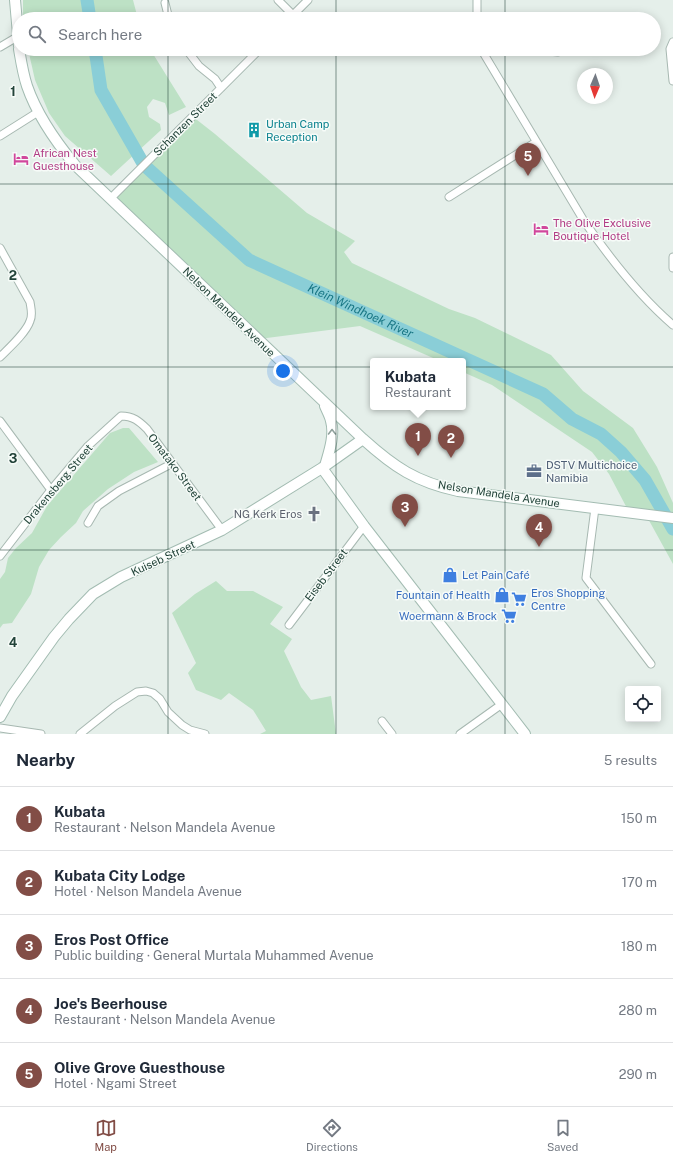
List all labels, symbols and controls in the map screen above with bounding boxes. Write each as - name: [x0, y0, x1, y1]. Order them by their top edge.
- search box: [12, 12, 661, 56]
- icon: search: [26, 23, 48, 45]
- text: Search here: [58, 26, 142, 43]
- north arrow: [577, 68, 613, 104]
- text: 1: [10, 84, 16, 99]
- street label: Schanzen Street: [151, 90, 219, 158]
- place label: Urban Camp Reception: [266, 118, 330, 143]
- building icon: Urban Camp Reception: [245, 121, 263, 139]
- pin: 5: [515, 143, 541, 176]
- place label: African Nest Guesthouse: [33, 147, 97, 172]
- hotel icon: African Nest Guesthouse: [12, 150, 30, 168]
- place label: The Olive Exclusive Boutique Hotel: [553, 217, 651, 242]
- hotel icon: The Olive Exclusive Boutique Hotel: [532, 220, 550, 238]
- street label: Nelson Mandela Avenue: [181, 265, 277, 359]
- text: 2: [9, 268, 17, 283]
- water label: Klein Windhoek River: [306, 281, 416, 341]
- popup: [370, 358, 466, 410]
- your location: [273, 361, 293, 381]
- text: Kubata: [385, 368, 436, 385]
- text: Restaurant: [385, 385, 451, 400]
- pin: 1: [405, 423, 431, 456]
- pin: 2: [438, 425, 464, 458]
- one-way arrow: [328, 429, 336, 435]
- street label: Omatako Street: [146, 431, 204, 503]
- street label: Drakensberg Street: [21, 442, 95, 526]
- text: 3: [9, 451, 18, 466]
- place label: DSTV Multichoice Namibia: [546, 459, 637, 484]
- office icon: DSTV Multichoice Namibia: [525, 462, 543, 480]
- street label: Nelson Mandela Avenue: [437, 478, 561, 510]
- pin: 3: [392, 494, 418, 527]
- church icon: NG Kerk Eros: [305, 505, 323, 523]
- place label: NG Kerk Eros: [234, 508, 302, 520]
- pin: 4: [526, 514, 552, 547]
- street label: Kuiseb Street: [129, 538, 197, 578]
- street label: Eiseb Street: [302, 546, 350, 604]
- shop icon: Let Pain Café: [441, 566, 459, 584]
- place label: Let Pain Café: [462, 569, 530, 581]
- shop icon: Fountain of Health: [493, 586, 511, 604]
- place label: Eros Shopping Centre: [531, 587, 605, 612]
- place label: Fountain of Health: [396, 589, 490, 601]
- supermarket icon: Eros Shopping Centre: [510, 590, 528, 608]
- supermarket icon: Woermann & Brock: [500, 607, 518, 625]
- place label: Woermann & Brock: [399, 610, 497, 622]
- text: 4: [9, 635, 18, 650]
- map controls: [625, 686, 661, 722]
- button: locate: [625, 686, 661, 722]
- text: Nearby: [16, 750, 75, 770]
- text: 5 results: [604, 753, 657, 768]
- text: Kubata: [54, 803, 105, 820]
- text: 1: [26, 811, 32, 826]
- text: 150 m: [621, 811, 657, 826]
- text: Restaurant · Nelson Mandela Avenue: [54, 820, 275, 835]
- text: Kubata City Lodge: [54, 867, 185, 884]
- text: 2: [25, 875, 33, 890]
- text: 170 m: [622, 875, 657, 890]
- text: Hotel · Nelson Mandela Avenue: [54, 884, 242, 899]
- text: Eros Post Office: [54, 931, 169, 948]
- text: 3: [25, 939, 33, 954]
- text: 180 m: [621, 939, 657, 954]
- text: Public building · General Murtala Muhammed Avenue: [54, 948, 374, 963]
- text: Joe's Beerhouse: [54, 995, 167, 1012]
- text: 4: [25, 1003, 33, 1018]
- text: 280 m: [619, 1003, 657, 1018]
- text: Restaurant · Nelson Mandela Avenue: [54, 1012, 275, 1027]
- text: Olive Grove Guesthouse: [54, 1059, 225, 1076]
- text: 5: [25, 1067, 33, 1082]
- text: 290 m: [619, 1067, 657, 1082]
- text: Hotel · Ngami Street: [54, 1076, 177, 1091]
- tab: Map: [95, 1117, 117, 1153]
- tab: Directions: [306, 1117, 358, 1153]
- tab: Saved: [547, 1117, 578, 1153]

